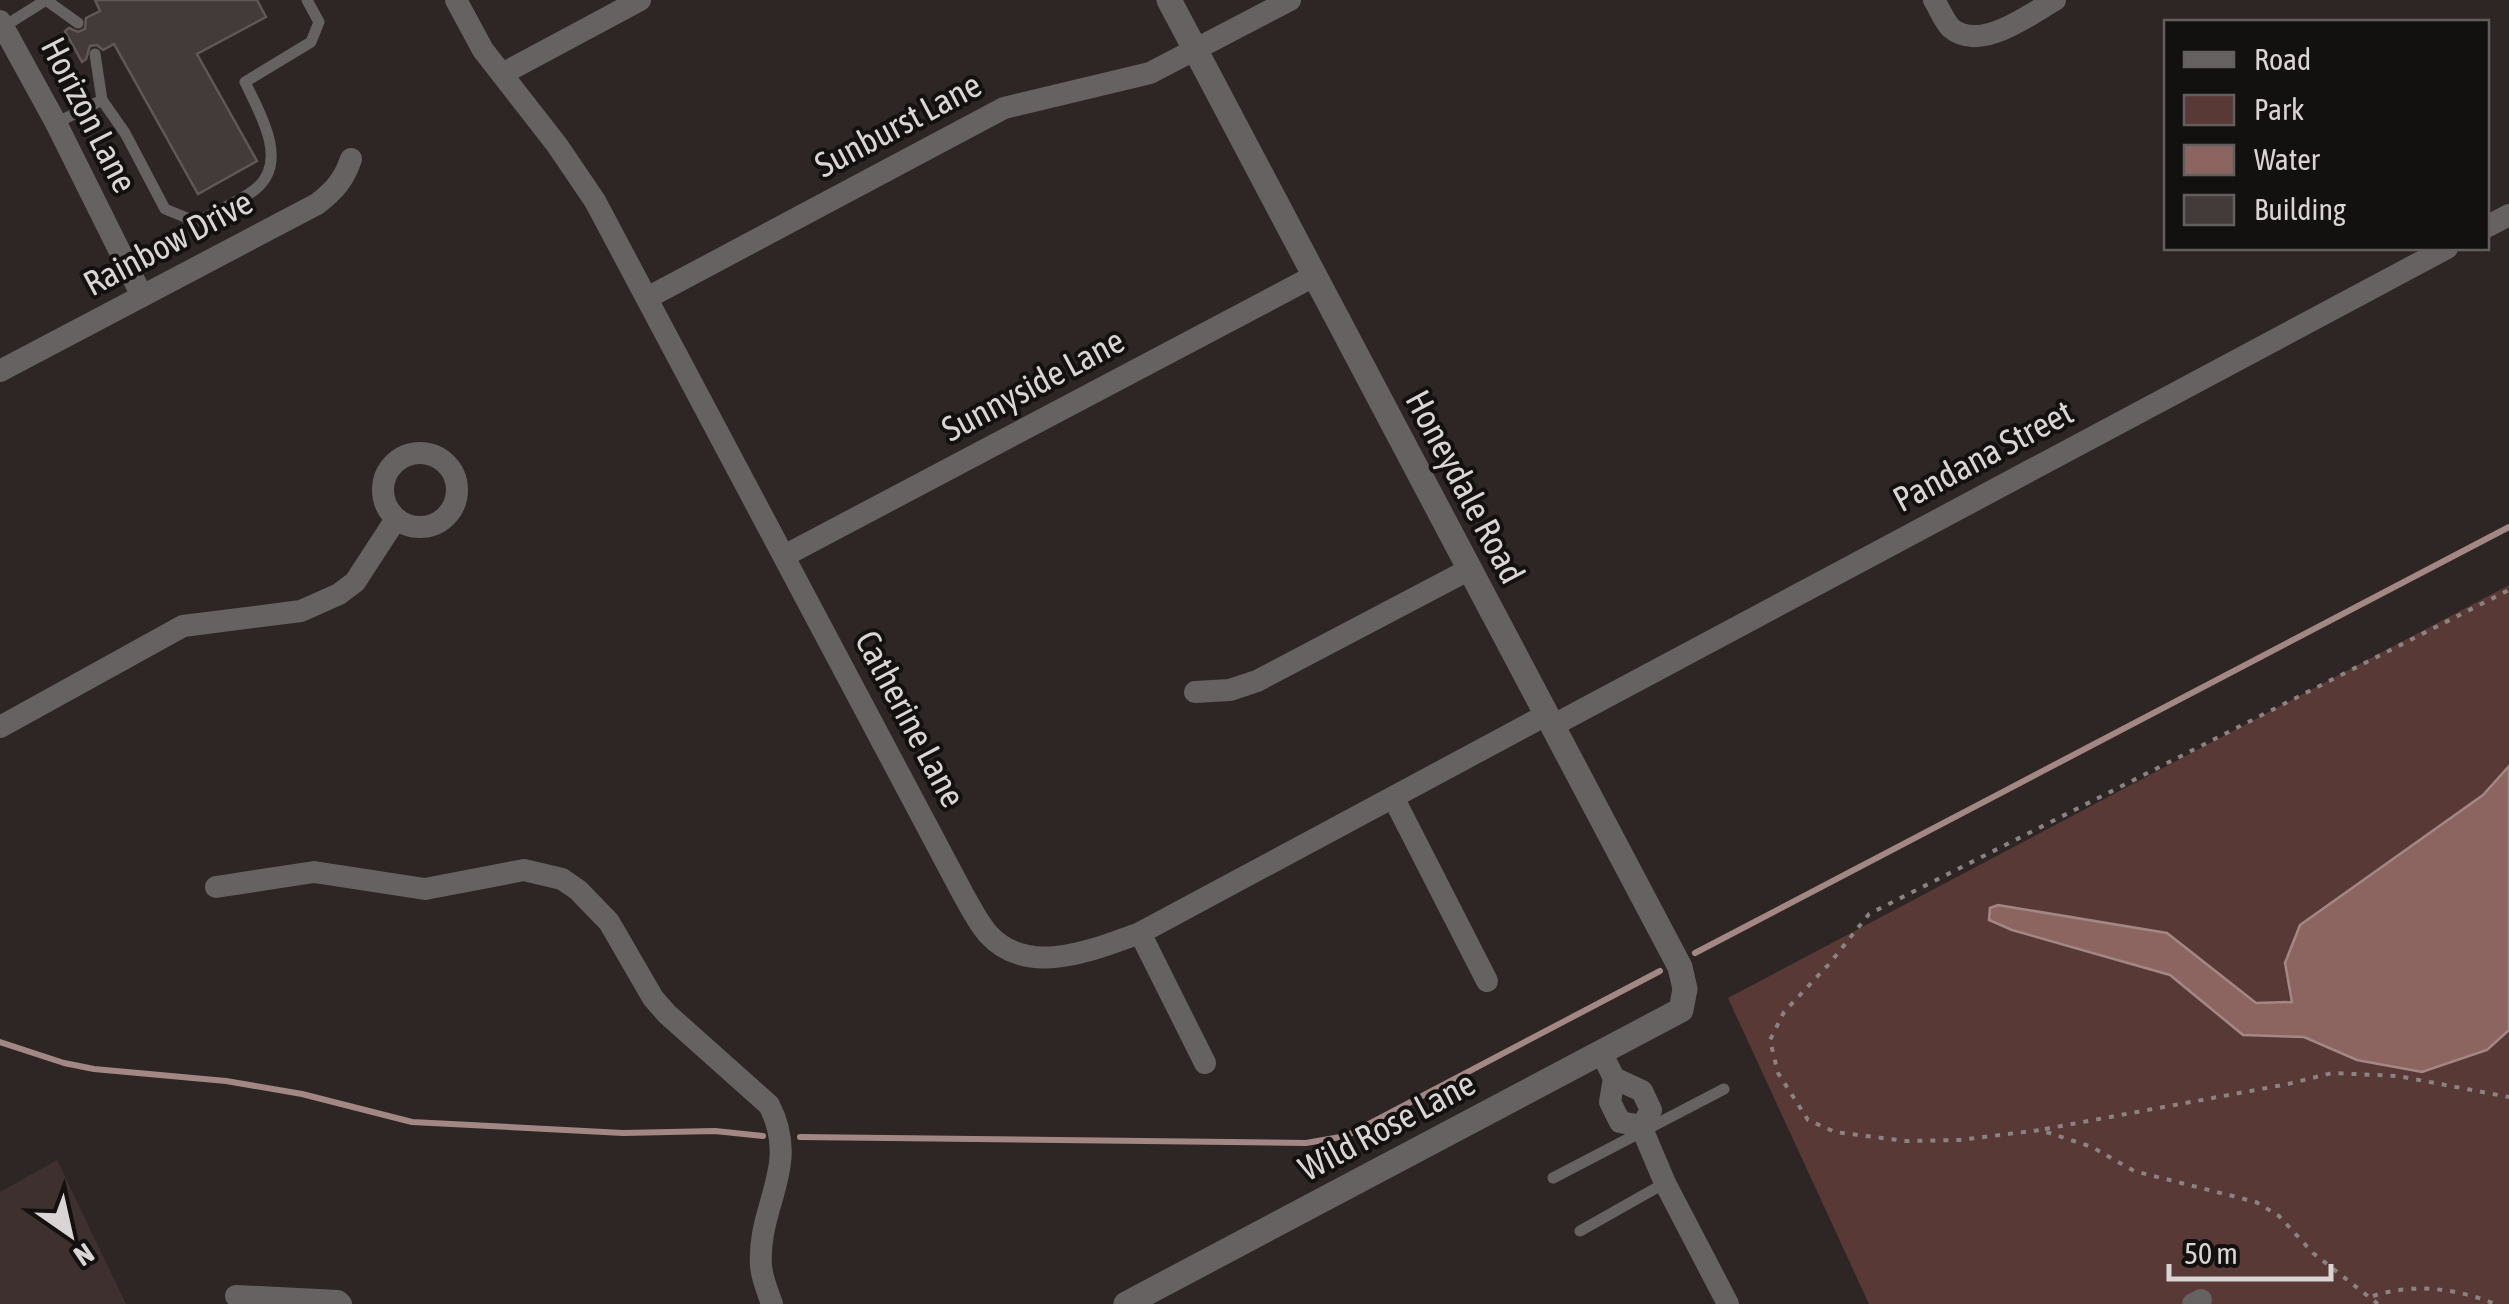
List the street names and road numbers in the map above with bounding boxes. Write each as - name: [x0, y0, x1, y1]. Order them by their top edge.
- street label: Horizon Lane: [34, 30, 146, 199]
- street label: Sunburst Lane: [808, 64, 987, 185]
- street label: Rainbow Drive: [76, 181, 259, 303]
- street label: Sunnyside Lane: [935, 319, 1130, 449]
- street label: Honeydale Road: [1398, 383, 1533, 590]
- street label: Pandana Street: [1886, 391, 2079, 519]
- street label: Catherine Lane: [848, 624, 974, 813]
- street label: Wild Rose Lane: [1292, 1062, 1481, 1188]

